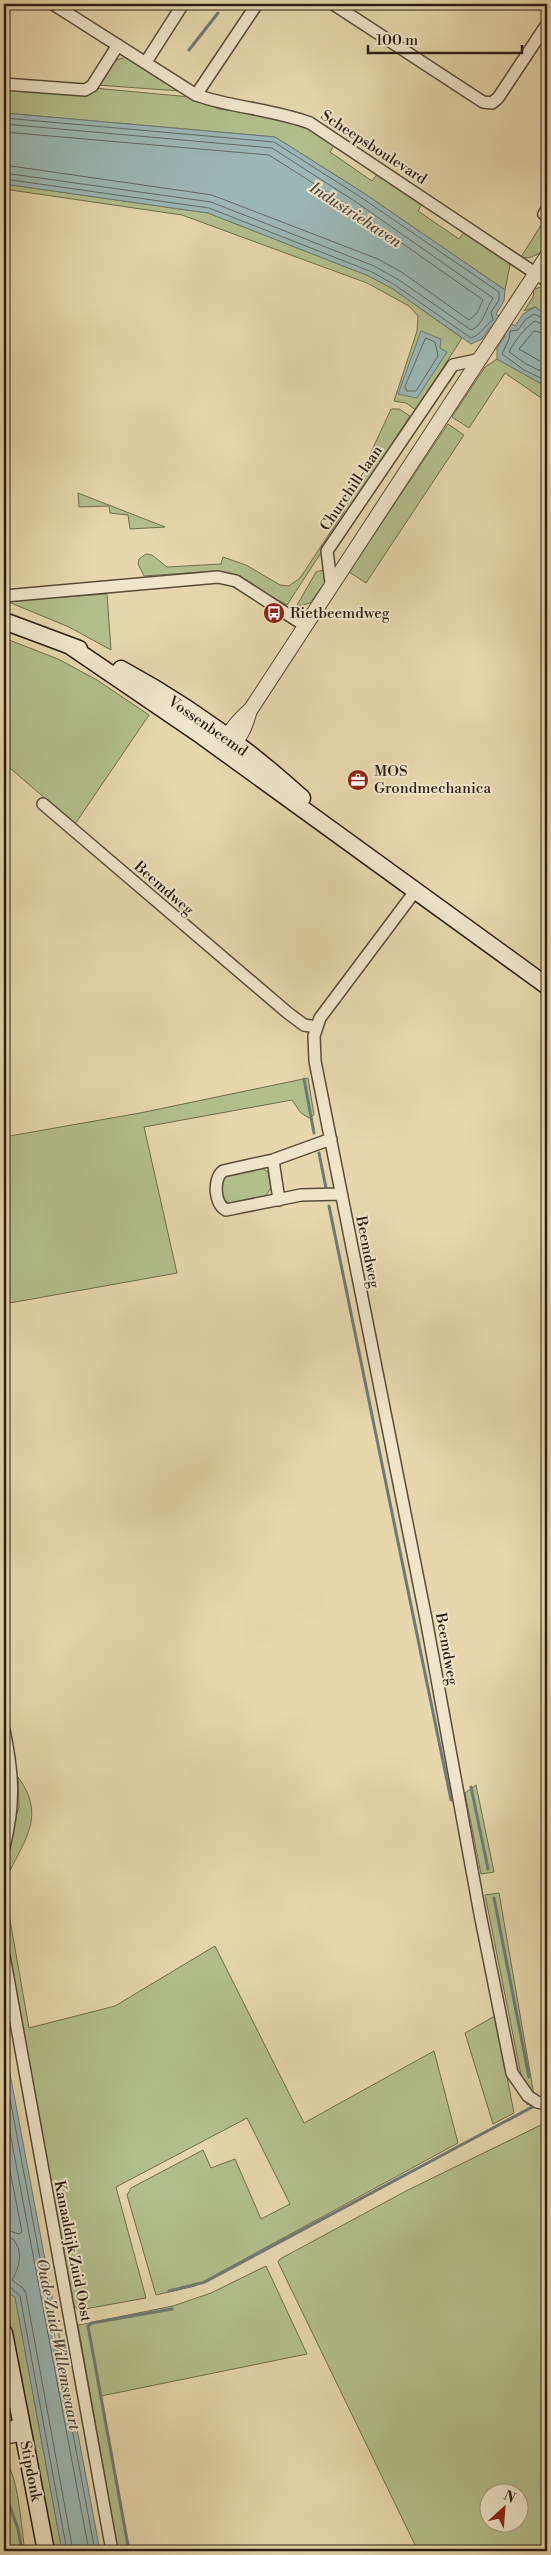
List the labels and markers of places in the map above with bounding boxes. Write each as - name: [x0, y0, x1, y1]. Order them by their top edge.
- bus stop icon: Rietbeemdweg: [262, 601, 286, 625]
- place label: Rietbeemdweg: [290, 604, 390, 623]
- place label: MOS Grondmechanica: [374, 762, 491, 798]
- office icon: MOS Grondmechanica: [346, 768, 370, 792]

